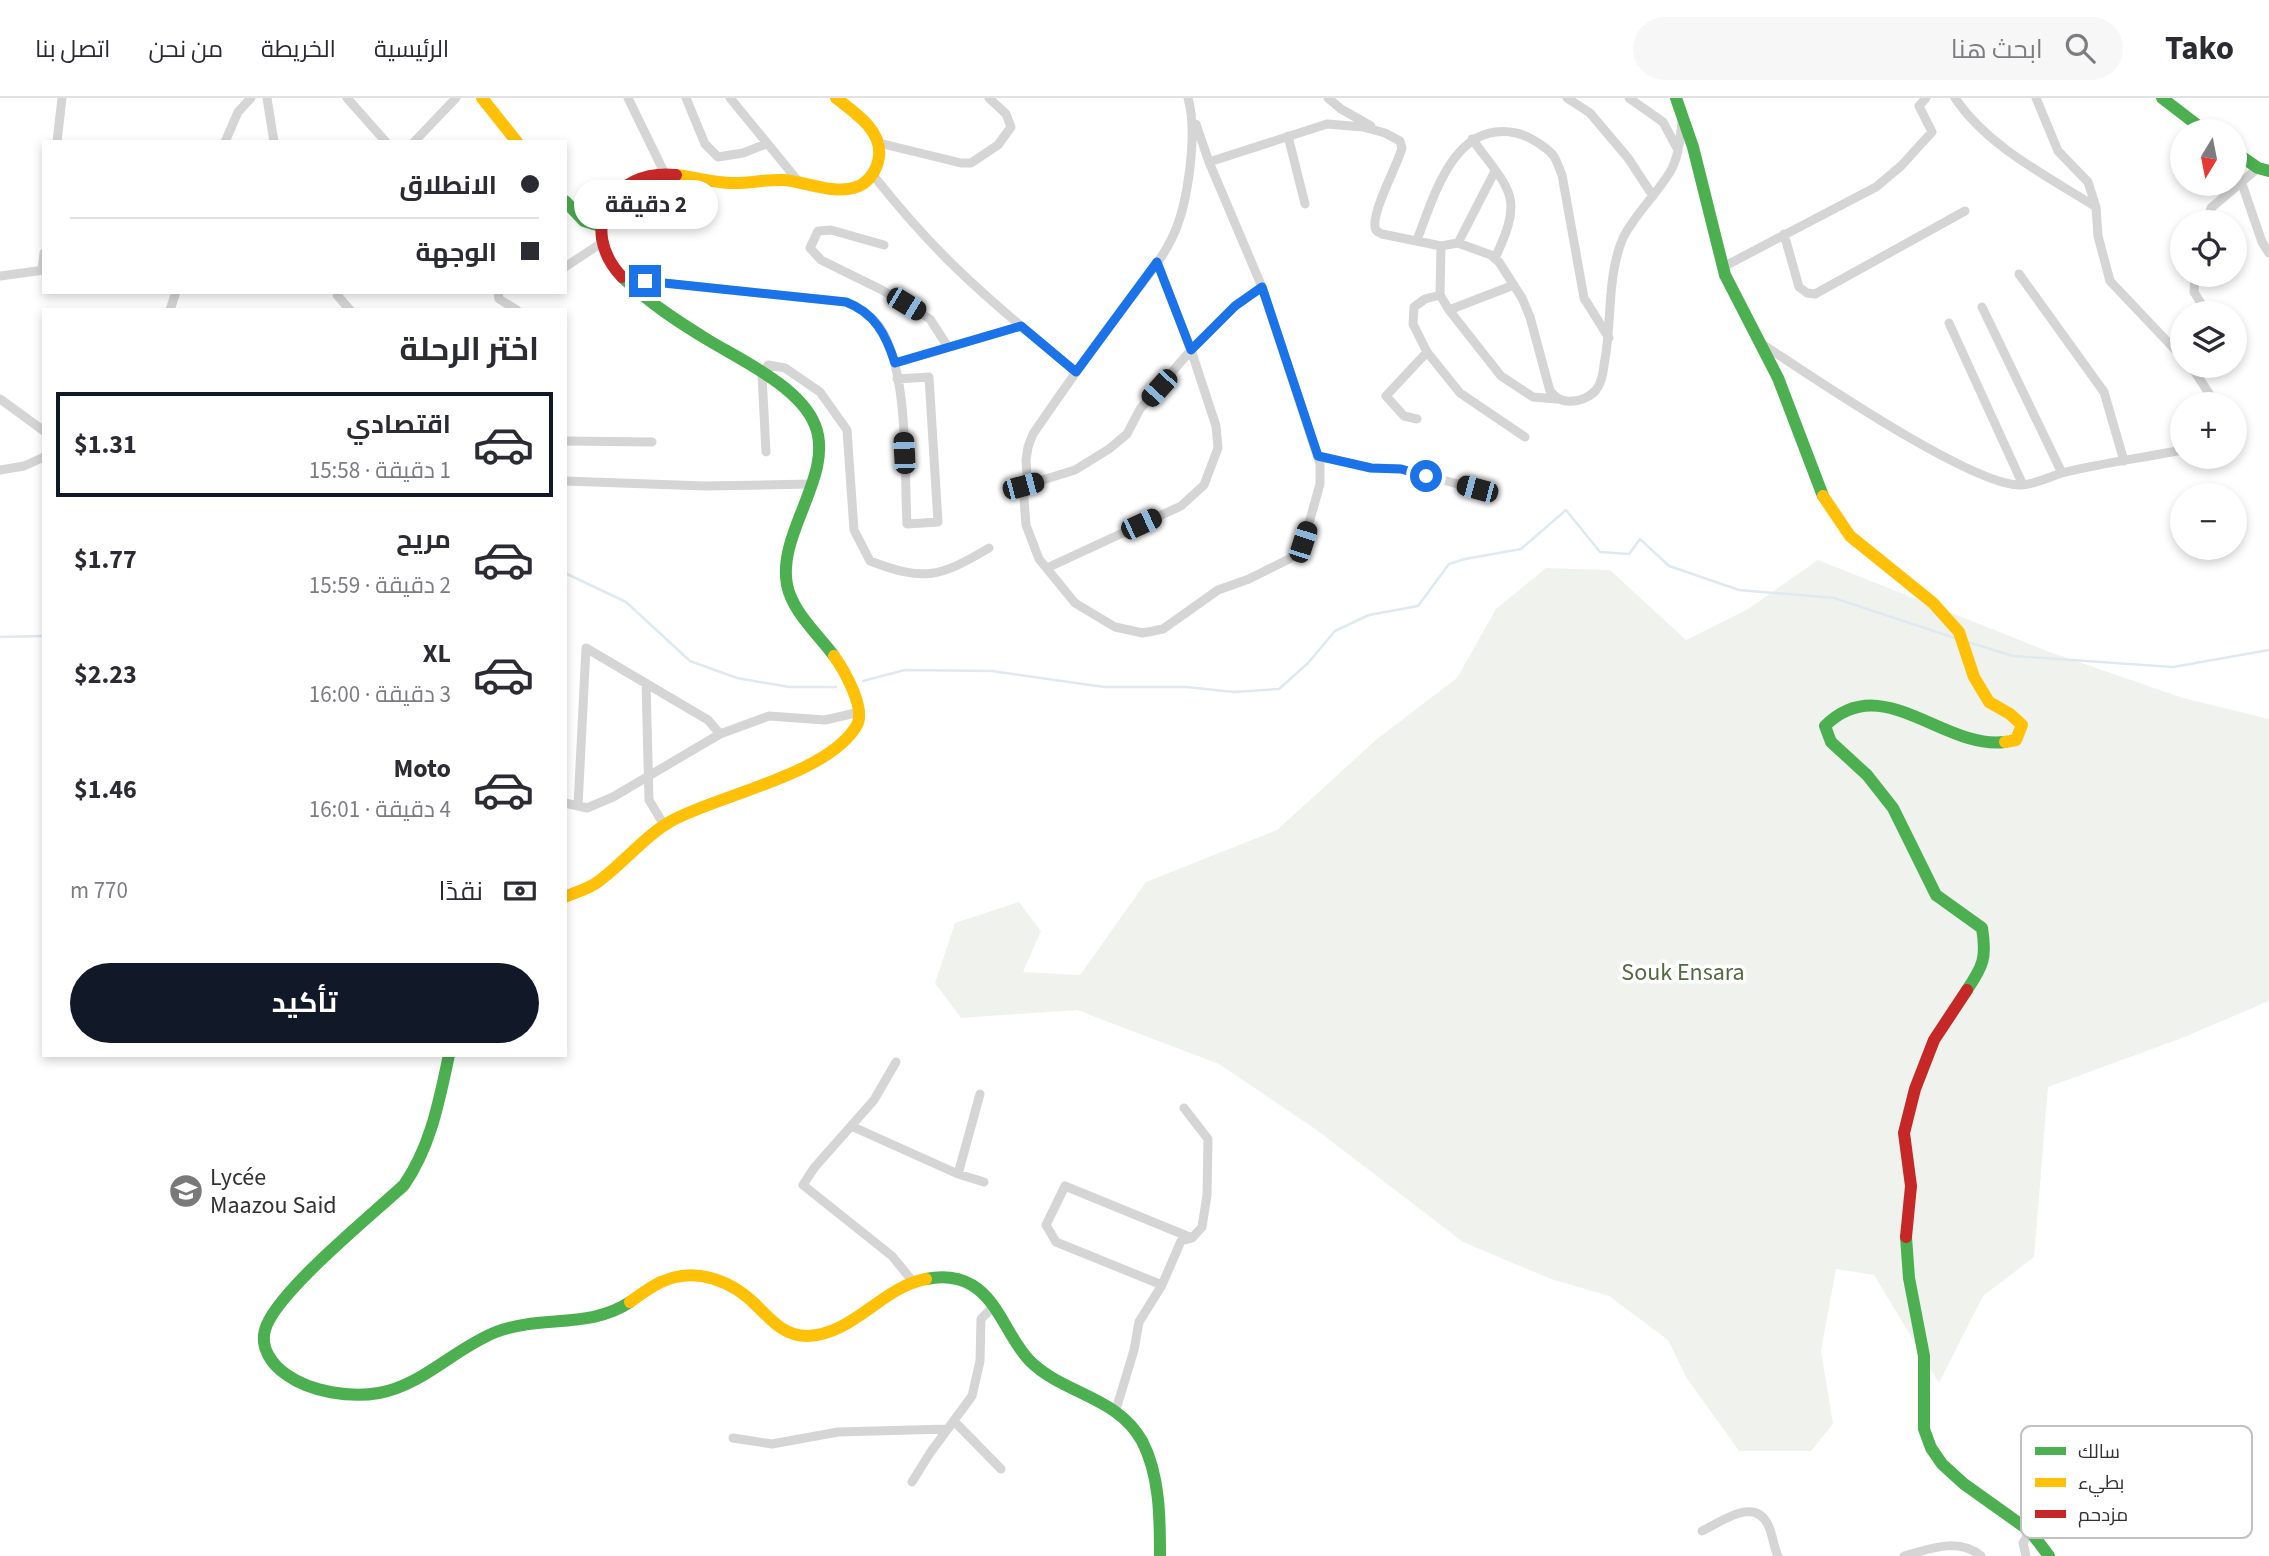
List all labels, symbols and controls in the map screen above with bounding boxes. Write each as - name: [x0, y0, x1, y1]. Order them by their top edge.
- search box: [1633, 17, 2123, 80]
- text: Tako: [2165, 25, 2234, 72]
- icon: search: [2061, 29, 2099, 67]
- text: ابحث هنا: [1951, 31, 2043, 68]
- text: اتصل بنا: [35, 32, 110, 67]
- text: من نحن: [148, 32, 223, 67]
- text: الخريطة: [261, 32, 336, 67]
- text: الرئيسية: [374, 32, 449, 67]
- north arrow: [2170, 119, 2247, 196]
- map controls: [2170, 119, 2247, 560]
- text: الانطلاق: [399, 167, 497, 204]
- callout: 2 دقيقة: [573, 180, 717, 228]
- text: 2 دقيقة: [605, 188, 687, 221]
- button: locate: [2170, 210, 2247, 287]
- text: الوجهة: [416, 234, 497, 271]
- route end: [629, 265, 661, 297]
- car: [883, 284, 930, 324]
- button: layers: [2170, 301, 2247, 378]
- text: اختر الرحلة: [400, 327, 539, 373]
- car: [1138, 365, 1181, 411]
- button: +: [2170, 392, 2247, 469]
- text: اقتصادي: [346, 406, 451, 443]
- icon: car: [472, 413, 535, 476]
- text: $1.31: [74, 426, 137, 463]
- car: [893, 431, 916, 475]
- text: 1 دقيقة · 15:58: [309, 454, 451, 487]
- route start: [1410, 460, 1442, 492]
- car: [1000, 470, 1047, 502]
- car: [1454, 473, 1501, 505]
- button: −: [2170, 483, 2247, 560]
- car: [1118, 506, 1165, 542]
- car: [1287, 519, 1320, 565]
- text: مريح: [396, 521, 451, 558]
- icon: car: [472, 528, 535, 591]
- text: $1.77: [74, 541, 137, 578]
- text: 2 دقيقة · 15:59: [309, 569, 451, 602]
- text: XL: [423, 635, 451, 672]
- icon: car: [472, 643, 535, 706]
- text: $2.23: [74, 656, 137, 693]
- text: 3 دقيقة · 16:00: [309, 678, 451, 711]
- text: Moto: [394, 750, 451, 787]
- icon: car: [472, 758, 535, 821]
- text: $1.46: [74, 771, 137, 808]
- text: 4 دقيقة · 16:01: [309, 793, 451, 826]
- icon: cash: [501, 872, 539, 910]
- text: نقدًا: [439, 873, 483, 910]
- text: 770 m: [70, 874, 128, 907]
- park label: Souk Ensara: [1621, 955, 1745, 990]
- button: تأكيد: [70, 963, 539, 1043]
- place label: Lycée Maazou Said: [210, 1160, 337, 1223]
- school or university icon: Lycée Maazou Said: [167, 1172, 205, 1210]
- legend: [2021, 1426, 2252, 1538]
- text: سالك: [2078, 1439, 2120, 1466]
- text: بطيء: [2078, 1470, 2124, 1497]
- text: مزدحم: [2078, 1502, 2128, 1529]

